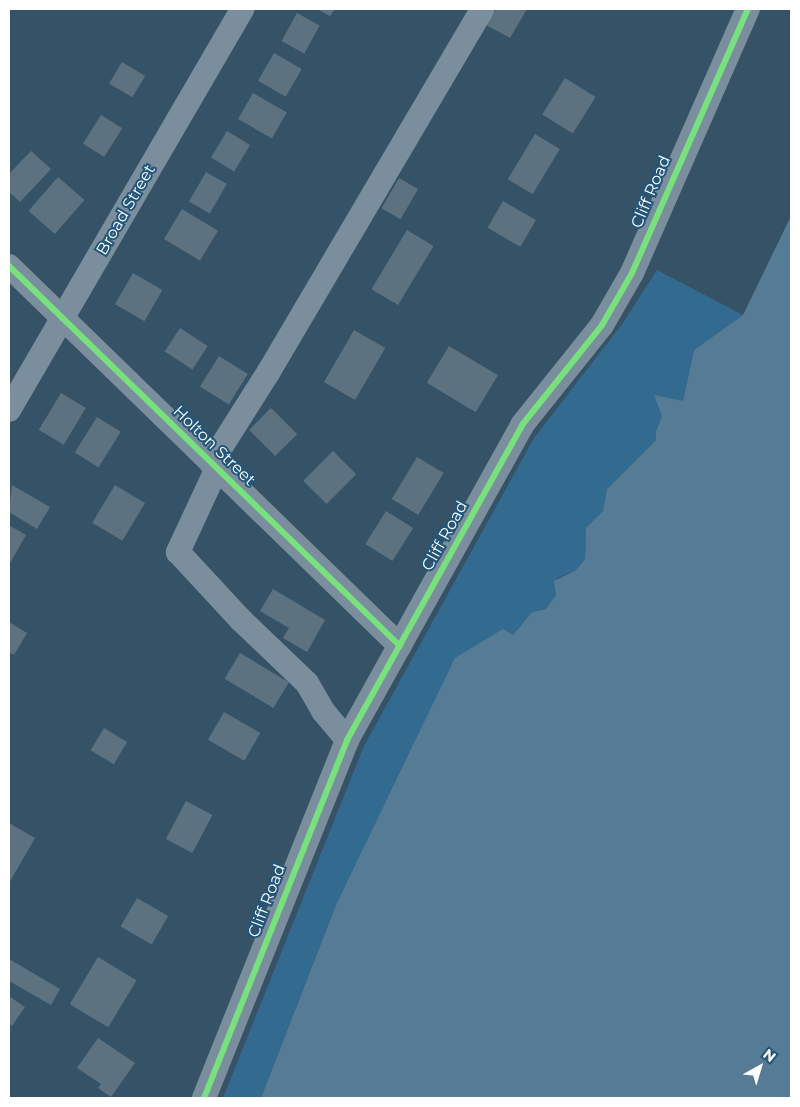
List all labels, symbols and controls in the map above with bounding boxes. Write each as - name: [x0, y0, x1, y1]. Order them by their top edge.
- street label: Cliff Road: [627, 153, 675, 231]
- street label: Broad Street: [92, 161, 160, 259]
- street label: Holton Street: [169, 402, 259, 490]
- street label: Cliff Road: [418, 498, 472, 574]
- street label: Cliff Road: [244, 862, 290, 940]
- north arrow: [735, 1042, 785, 1092]
- text: N: [759, 1045, 779, 1066]

